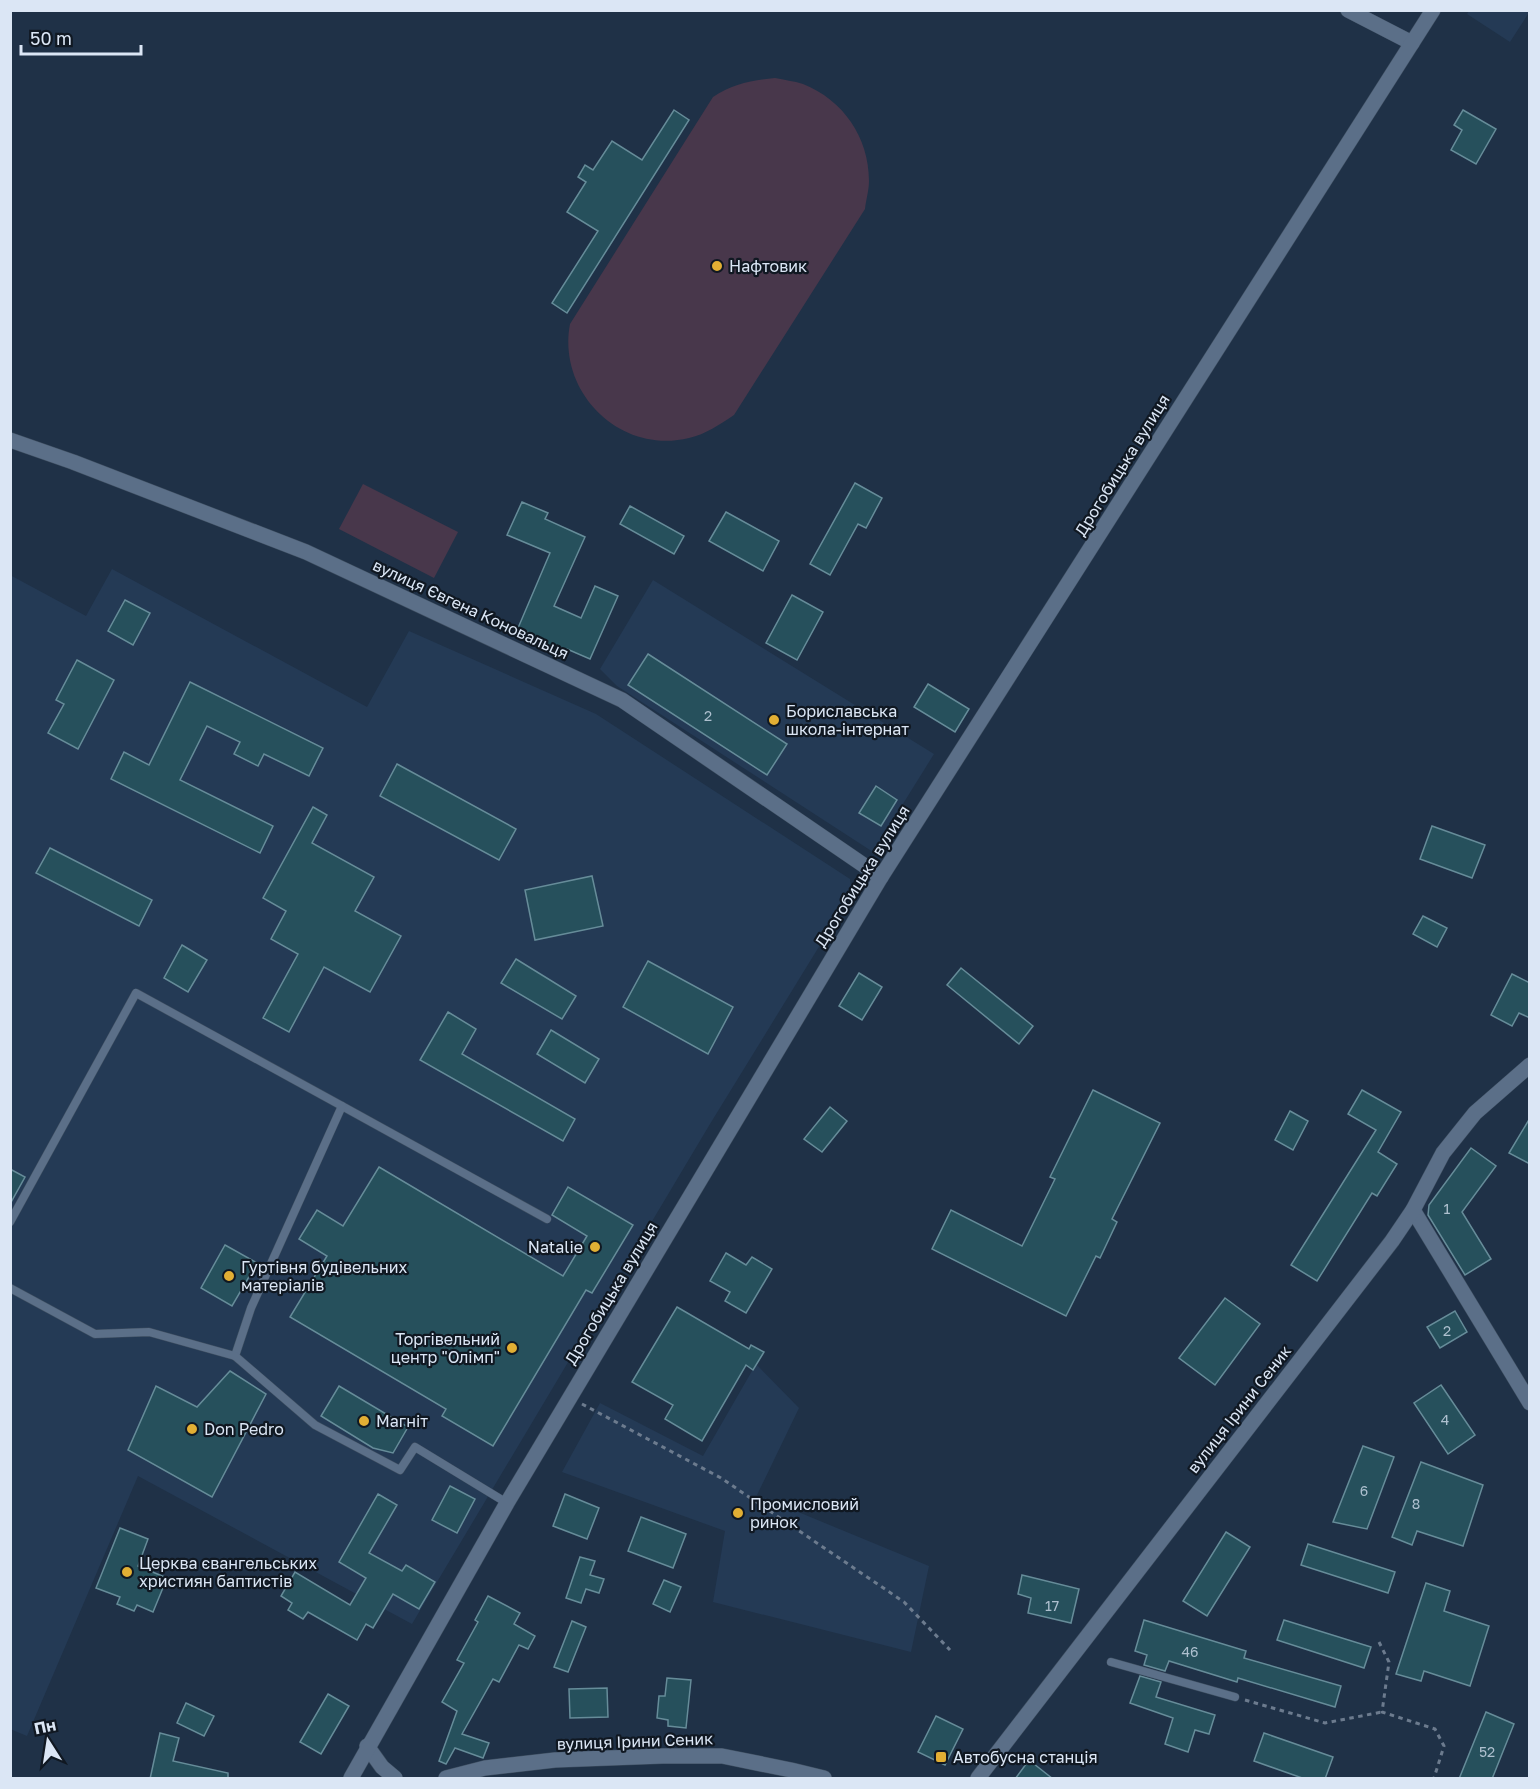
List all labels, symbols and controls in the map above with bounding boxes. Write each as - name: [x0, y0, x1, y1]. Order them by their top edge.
- scale bar: [21, 18, 141, 56]
- text: 50 m: [30, 27, 72, 49]
- place label: Нафтовик: [729, 256, 807, 276]
- marker: Нафтовик: [710, 259, 724, 273]
- street label: Дрогобицька вулиця: [1070, 390, 1174, 540]
- street label: вулиця Євгена Коновальця: [370, 555, 572, 663]
- place label: Бориславська школа-інтернат: [786, 701, 909, 739]
- house number: 2: [704, 707, 712, 724]
- marker: Бориславська школа-інтернат: [767, 713, 781, 727]
- street label: Дрогобицька вулиця: [810, 801, 914, 951]
- house number: 1: [1444, 1200, 1451, 1217]
- street label: Дрогобицька вулиця: [560, 1218, 662, 1368]
- place label: Natalie: [528, 1237, 583, 1257]
- marker: Natalie: [588, 1240, 602, 1254]
- place label: Гуртівня будівельних матеріалів: [241, 1257, 407, 1295]
- marker: Гуртівня будівельних матеріалів: [222, 1269, 236, 1283]
- house number: 2: [1443, 1322, 1451, 1339]
- place label: Торгівельний центр "Олімп": [391, 1329, 500, 1367]
- marker: Торгівельний центр "Олімп": [505, 1341, 519, 1355]
- street label: вулиця Ірини Сеник: [1183, 1341, 1295, 1477]
- place label: Магніт: [376, 1411, 428, 1431]
- house number: 4: [1441, 1411, 1449, 1428]
- marker: Магніт: [357, 1414, 371, 1428]
- place label: Don Pedro: [204, 1419, 284, 1439]
- marker: Don Pedro: [185, 1422, 199, 1436]
- house number: 6: [1360, 1482, 1368, 1499]
- place label: Промисловий ринок: [750, 1494, 859, 1532]
- house number: 8: [1412, 1495, 1420, 1512]
- marker: Промисловий ринок: [731, 1506, 745, 1520]
- place label: Церква євангельських християн баптистів: [139, 1553, 317, 1591]
- marker: Церква євангельських християн баптистів: [120, 1565, 134, 1579]
- house number: 17: [1045, 1597, 1059, 1614]
- house number: 46: [1181, 1643, 1199, 1660]
- north arrow: [18, 1711, 78, 1771]
- text: Пн: [32, 1714, 58, 1738]
- street label: вулиця Ірини Сеник: [556, 1728, 714, 1754]
- house number: 52: [1479, 1743, 1495, 1760]
- place label: Автобусна станція: [953, 1747, 1098, 1767]
- marker: Автобусна станція: [934, 1750, 948, 1764]

